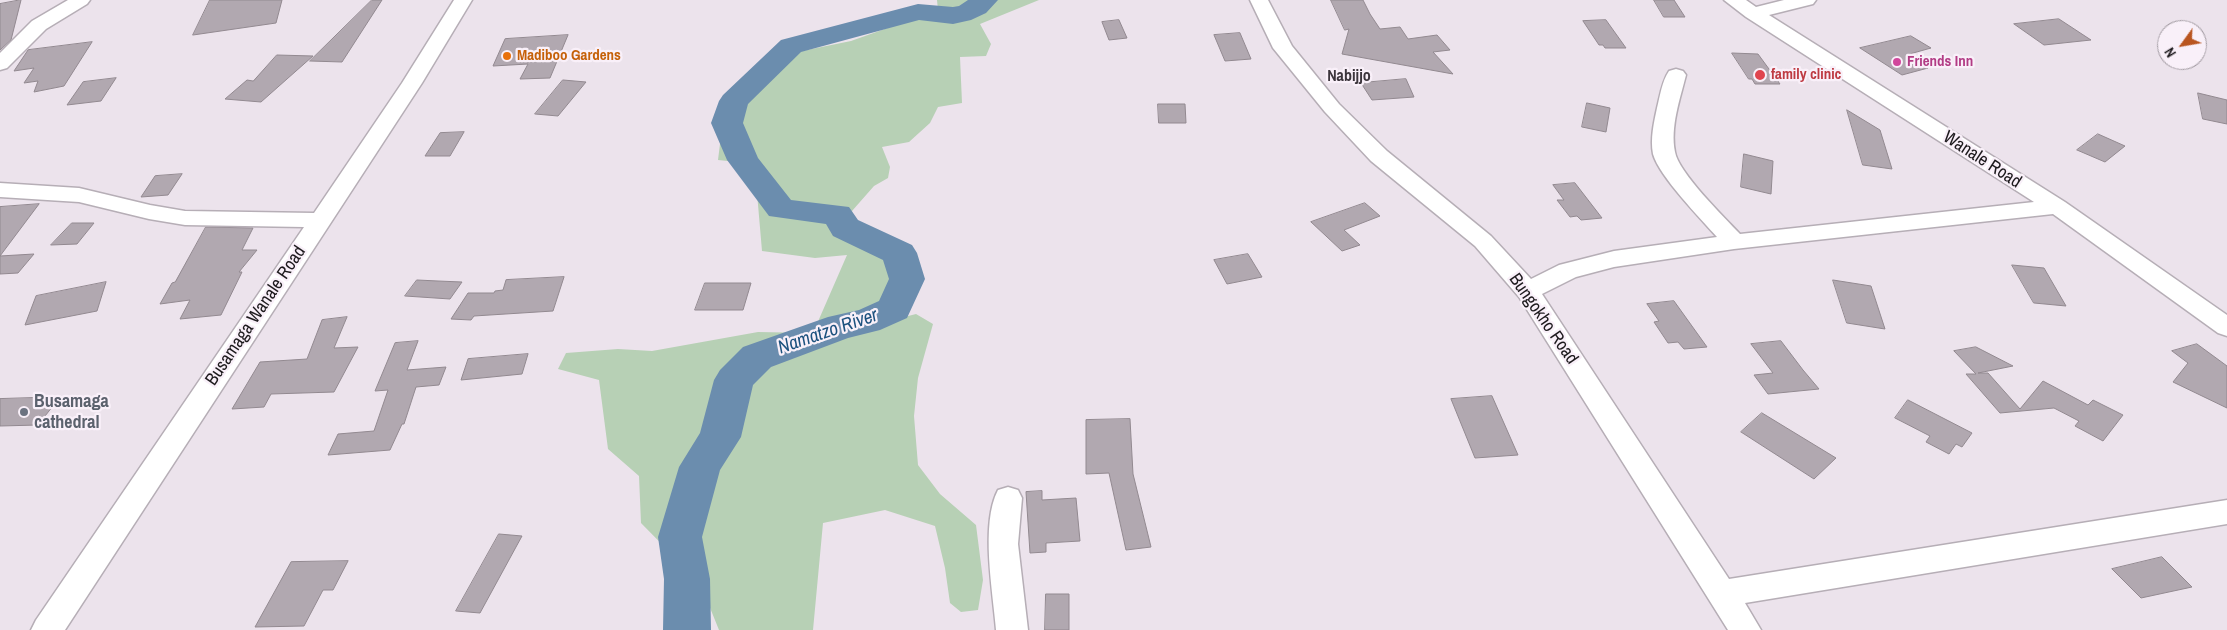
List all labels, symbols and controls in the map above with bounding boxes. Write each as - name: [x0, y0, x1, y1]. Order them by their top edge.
- north arrow: [2157, 20, 2207, 70]
- text: N: [2160, 44, 2180, 61]
- place label: Madiboo Gardens: [517, 47, 621, 65]
- marker: Madiboo Gardens: [501, 50, 513, 62]
- place label: Friends Inn: [1907, 53, 1973, 71]
- marker: Friends Inn: [1891, 56, 1903, 68]
- place label: family clinic: [1771, 66, 1841, 84]
- district label: Nabijjo: [1327, 67, 1371, 87]
- marker: family clinic: [1753, 68, 1767, 82]
- street label: Wanale Road: [1939, 127, 2025, 193]
- street label: Busamaga Wanale Road: [201, 242, 311, 390]
- street label: Bungokho Road: [1504, 269, 1582, 369]
- water label: Namatzo River: [775, 304, 881, 360]
- place label: Busamaga cathedral: [34, 391, 109, 434]
- marker: Busamaga cathedral: [18, 406, 30, 418]

